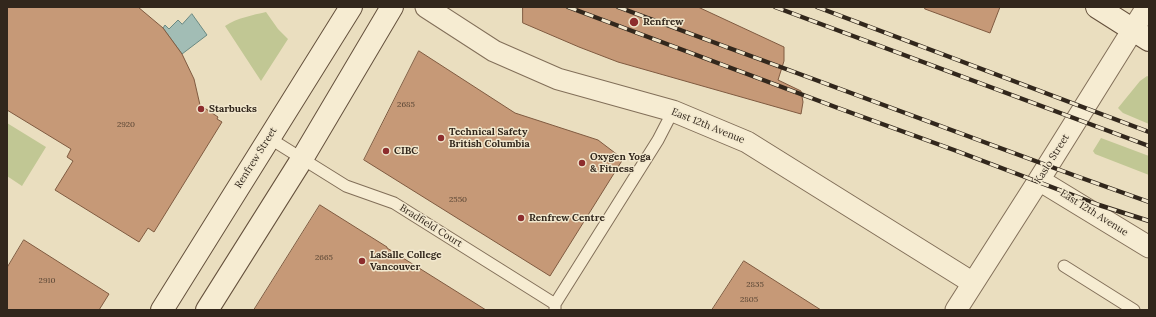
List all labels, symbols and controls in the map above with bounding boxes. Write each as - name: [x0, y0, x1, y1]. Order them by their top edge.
- marker: Renfrew: [628, 16, 640, 28]
- place label: Renfrew: [643, 16, 683, 28]
- house number: 2685: [397, 100, 415, 110]
- place label: Starbucks: [209, 103, 257, 115]
- marker: Starbucks: [196, 104, 206, 114]
- street label: East 12th Avenue: [670, 106, 746, 146]
- house number: 2920: [117, 120, 135, 130]
- street label: Renfrew Street: [232, 125, 280, 191]
- place label: Technical Safety British Columbia: [449, 126, 530, 150]
- street label: Kaslo Street: [1032, 132, 1072, 186]
- marker: Technical Safety British Columbia: [436, 133, 446, 143]
- place label: CIBC: [394, 145, 418, 157]
- marker: CIBC: [381, 146, 391, 156]
- place label: Oxygen Yoga & Fitness: [590, 151, 651, 174]
- marker: Oxygen Yoga & Fitness: [577, 158, 587, 168]
- street label: East 12th Avenue: [1058, 187, 1130, 239]
- house number: 2550: [449, 195, 467, 205]
- street label: Bradfield Court: [397, 202, 465, 250]
- place label: Renfrew Centre: [529, 212, 605, 224]
- marker: Renfrew Centre: [516, 213, 526, 223]
- place label: LaSalle College Vancouver: [370, 249, 442, 272]
- house number: 2665: [315, 253, 333, 263]
- marker: LaSalle College Vancouver: [357, 256, 367, 266]
- house number: 2910: [39, 276, 55, 286]
- house number: 2835: [746, 280, 764, 290]
- house number: 2805: [740, 295, 758, 305]

